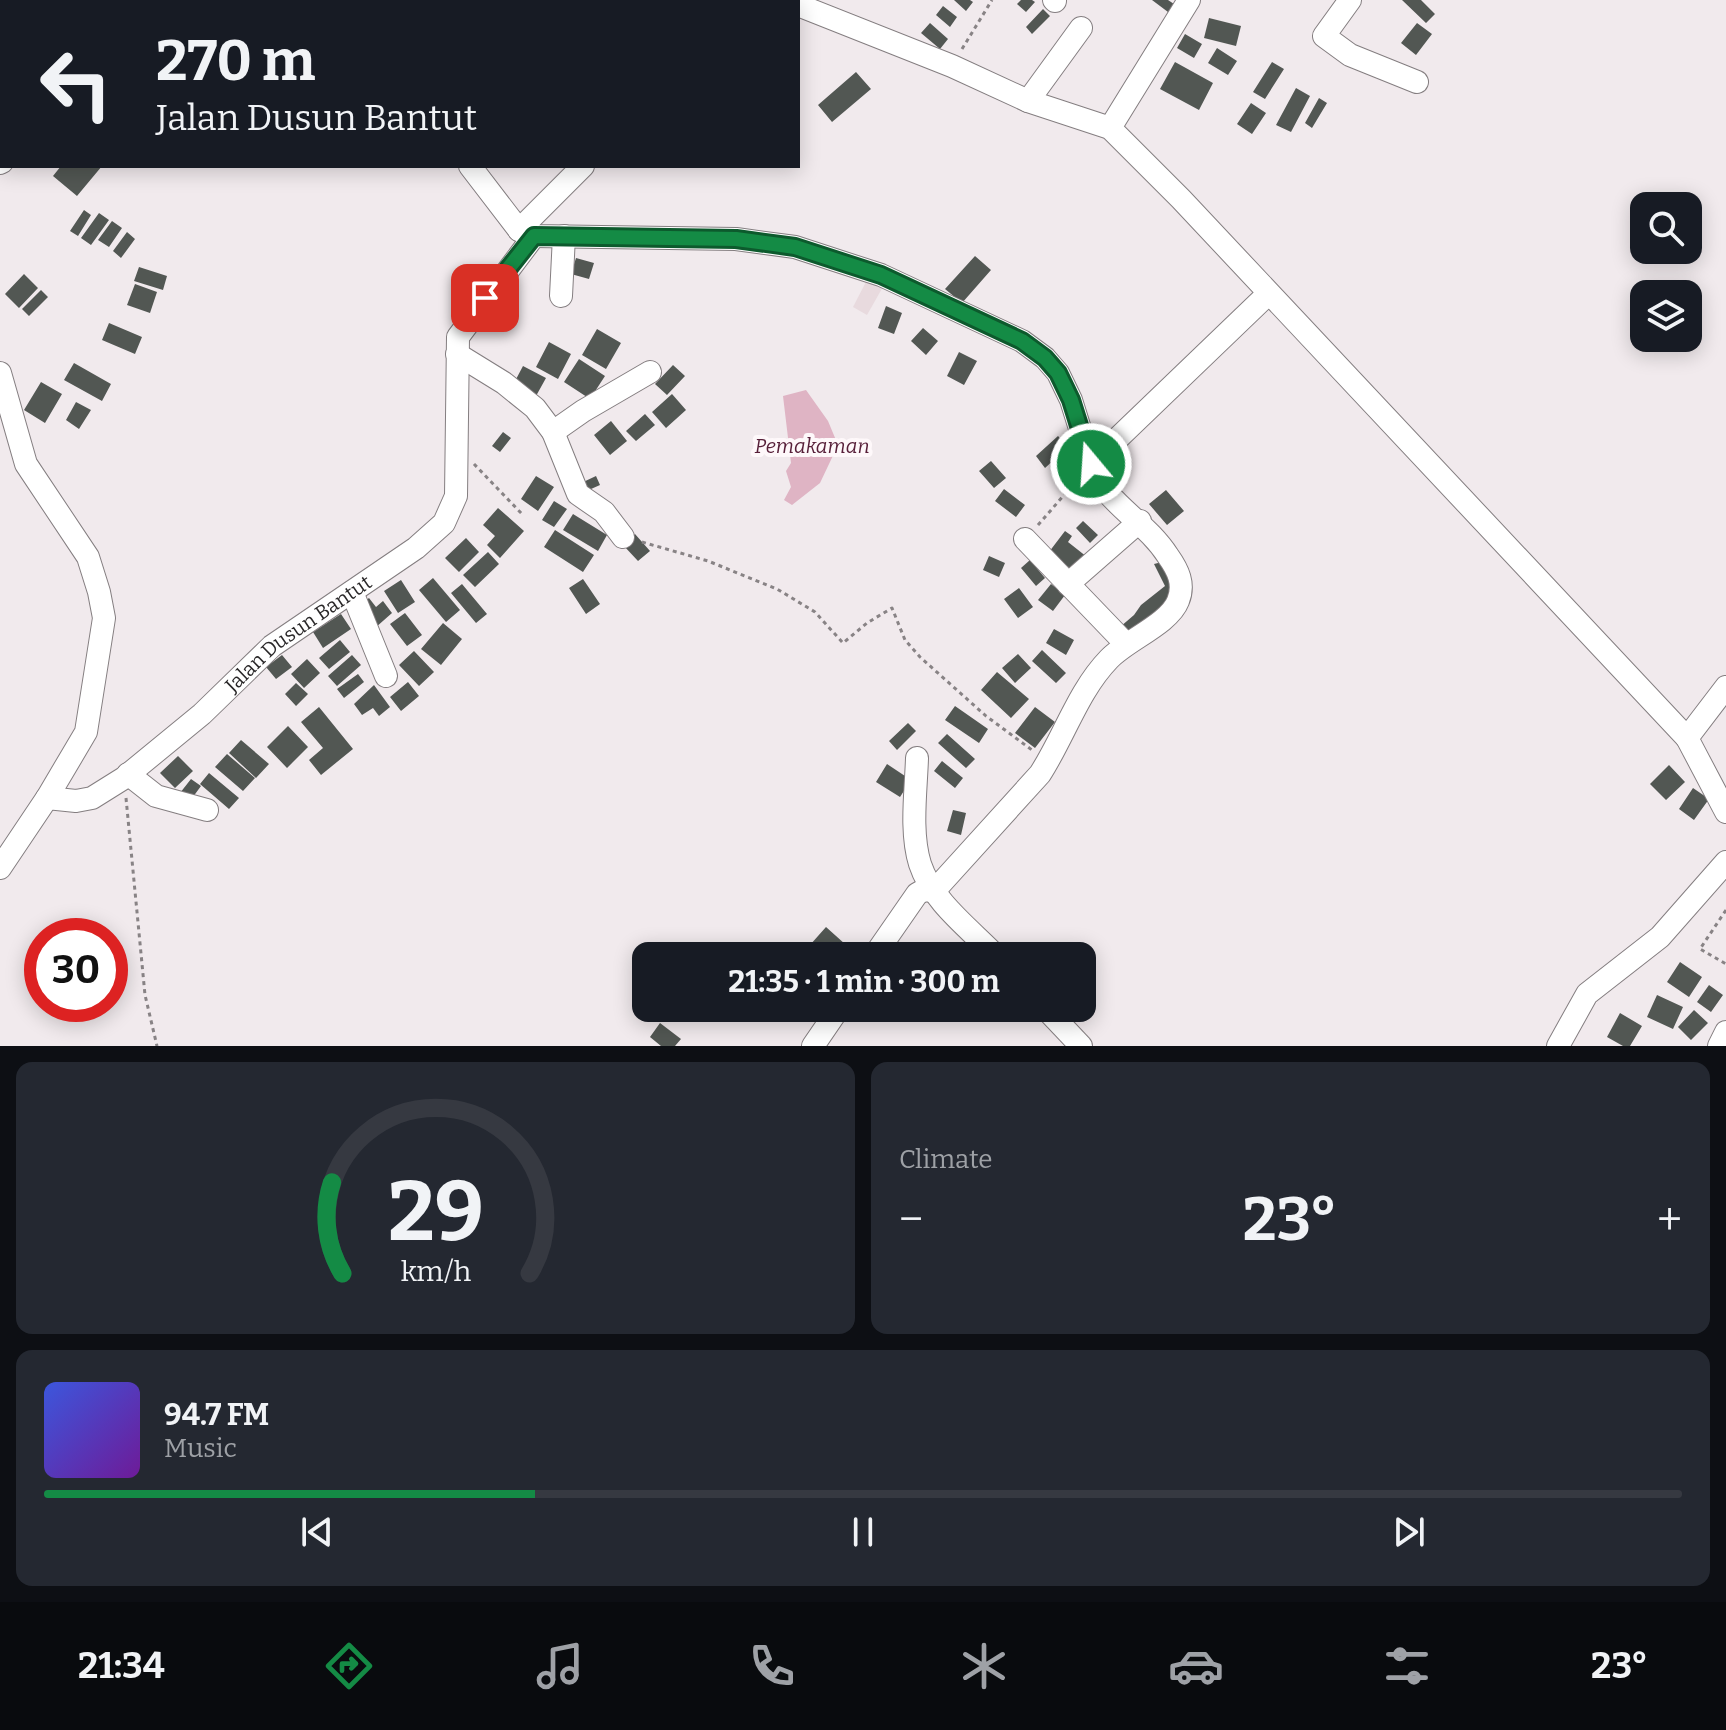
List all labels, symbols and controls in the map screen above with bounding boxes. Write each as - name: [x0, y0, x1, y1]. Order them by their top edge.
- text: 270 m: [156, 28, 316, 95]
- icon: left: [24, 32, 128, 136]
- text: Jalan Dusun Bantut: [156, 96, 477, 140]
- map controls: [1630, 192, 1702, 352]
- button: search: [1630, 192, 1702, 264]
- pin: [451, 264, 519, 332]
- icon: arrive: [463, 276, 507, 320]
- button: layers: [1630, 280, 1702, 352]
- position arrow: [1049, 422, 1133, 506]
- park label: Pemakaman: [754, 434, 870, 458]
- street label: Jalan Dusun Bantut: [219, 570, 376, 698]
- speed limit sign: 30: [24, 918, 128, 1022]
- text: 21:35 · 1 min · 300 m: [728, 964, 1000, 1000]
- text: Climate: [899, 1144, 993, 1175]
- text: 29: [388, 1162, 483, 1262]
- text: 23°: [1243, 1184, 1337, 1256]
- text: −: [899, 1193, 923, 1246]
- text: +: [1657, 1193, 1682, 1246]
- text: km/h: [400, 1254, 471, 1289]
- text: 94.7 FM: [164, 1397, 269, 1433]
- text: Music: [164, 1433, 237, 1464]
- icon: previous: [295, 1510, 339, 1554]
- icon: pause: [841, 1510, 885, 1554]
- icon: next: [1387, 1510, 1431, 1554]
- icon: directions: [321, 1638, 377, 1694]
- icon: music: [532, 1638, 588, 1694]
- icon: phone: [744, 1638, 800, 1694]
- icon: climate: [956, 1638, 1012, 1694]
- icon: car: [1168, 1638, 1224, 1694]
- icon: filters: [1379, 1638, 1435, 1694]
- text: 21:34: [78, 1644, 165, 1688]
- text: 23°: [1591, 1644, 1648, 1688]

